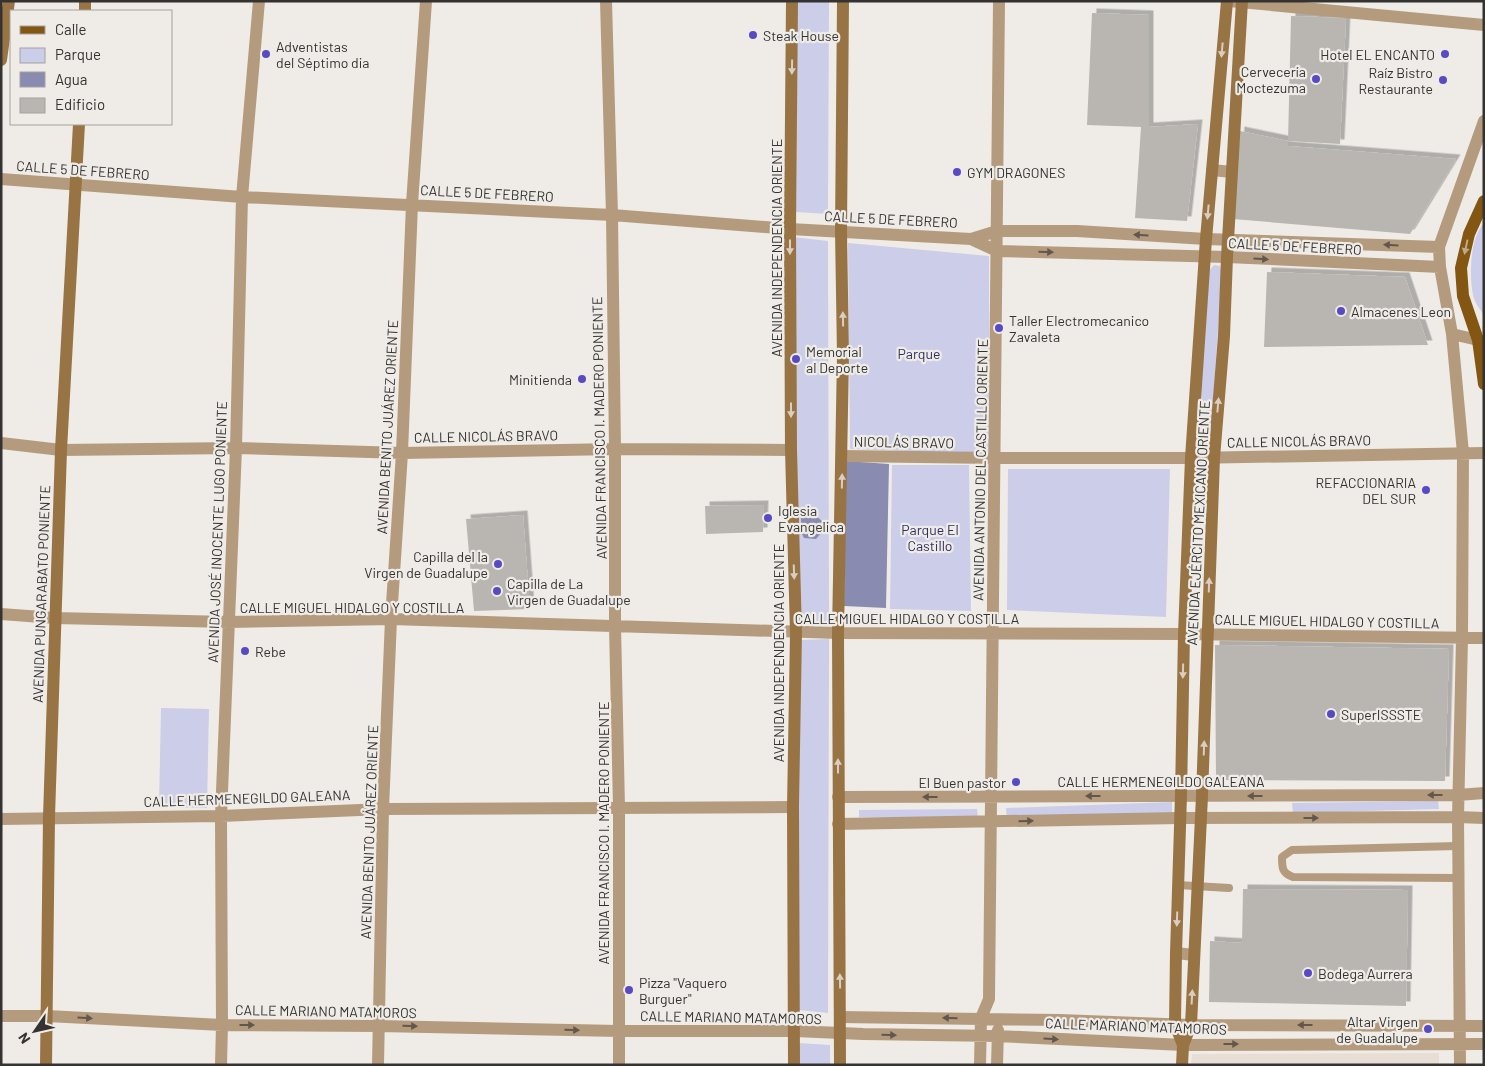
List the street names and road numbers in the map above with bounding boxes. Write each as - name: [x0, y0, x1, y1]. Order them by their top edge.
- street label: AVENIDA INDEPENDENCIA ORIENTE: [768, 139, 785, 357]
- street label: CALLE 5 DE FEBRERO: [16, 157, 150, 183]
- street label: CALLE 5 DE FEBRERO: [420, 181, 554, 205]
- street label: CALLE 5 DE FEBRERO: [824, 207, 958, 231]
- street label: CALLE 5 DE FEBRERO: [1228, 234, 1362, 258]
- street label: AVENIDA FRANCISCO I. MADERO PONIENTE: [588, 296, 610, 560]
- street label: AVENIDA BENITO JUÁREZ ORIENTE: [373, 319, 401, 535]
- street label: AVENIDA ANTONIO DEL CASTILLO ORIENTE: [969, 339, 991, 601]
- street label: AVENIDA EJÉRCITO MEXICANO ORIENTE: [1183, 400, 1213, 646]
- street label: AVENIDA JOSÉ INOCENTE LUGO PONIENTE: [204, 401, 230, 663]
- street label: CALLE NICOLÁS BRAVO: [414, 426, 558, 446]
- street label: CALLE NICOLÁS BRAVO: [1227, 431, 1371, 451]
- street label: NICOLÁS BRAVO: [854, 433, 954, 451]
- street label: AVENIDA PUNGARABATO PONIENTE: [29, 485, 53, 703]
- street label: AVENIDA INDEPENDENCIA ORIENTE: [770, 544, 787, 762]
- street label: CALLE MIGUEL HIDALGO Y COSTILLA: [240, 599, 465, 616]
- street label: CALLE MIGUEL HIDALGO Y COSTILLA: [795, 610, 1020, 627]
- street label: CALLE MIGUEL HIDALGO Y COSTILLA: [1215, 611, 1440, 631]
- street label: AVENIDA FRANCISCO I. MADERO PONIENTE: [595, 702, 612, 964]
- street label: AVENIDA BENITO JUÁREZ ORIENTE: [357, 724, 381, 940]
- street label: CALLE HERMENEGILDO GALEANA: [1058, 773, 1265, 790]
- street label: CALLE HERMENEGILDO GALEANA: [143, 786, 351, 810]
- street label: CALLE MARIANO MATAMOROS: [235, 1001, 417, 1021]
- street label: CALLE MARIANO MATAMOROS: [640, 1007, 822, 1027]
- street label: CALLE MARIANO MATAMOROS: [1045, 1014, 1227, 1038]

